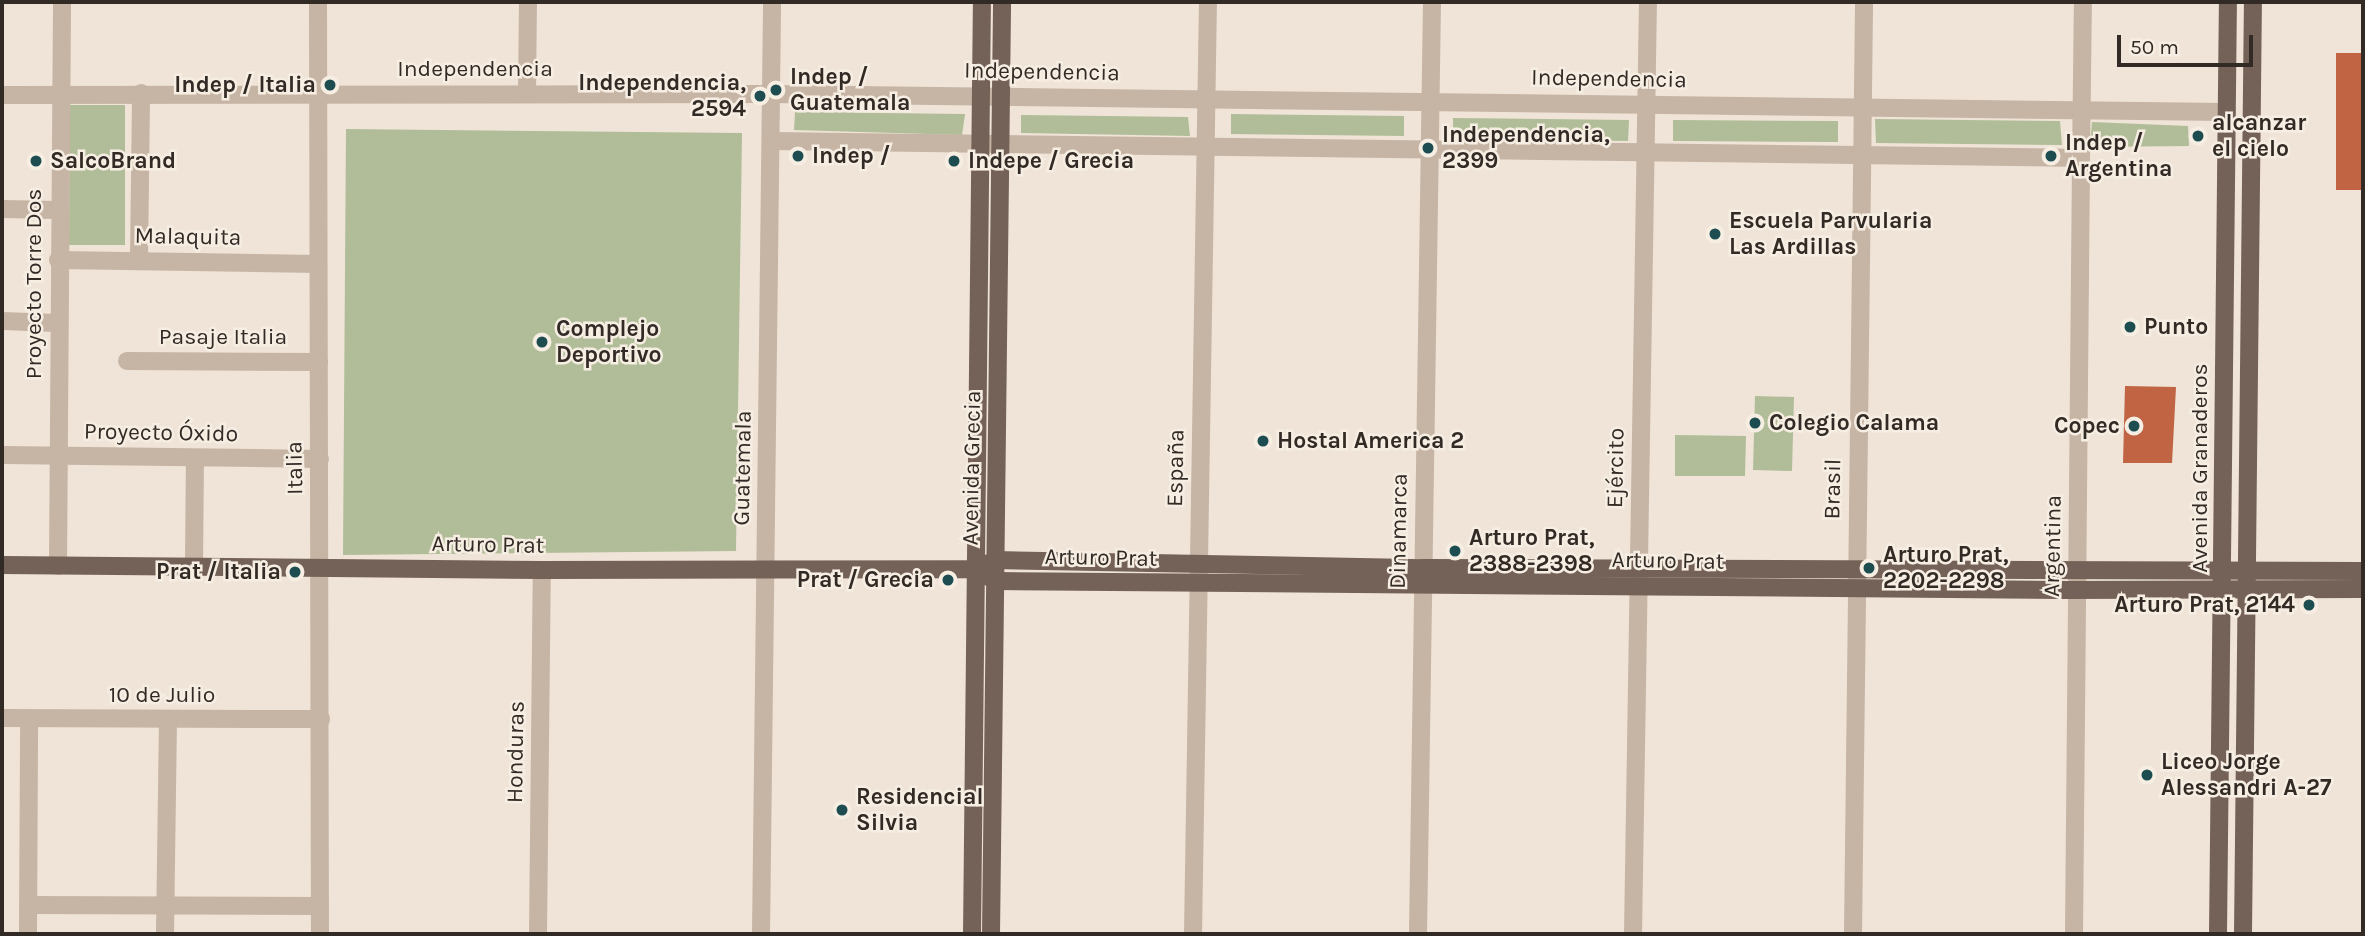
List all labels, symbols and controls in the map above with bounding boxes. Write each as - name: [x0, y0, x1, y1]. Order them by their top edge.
- scale bar: [2120, 21, 2256, 65]
- text: 50 m: [2130, 35, 2179, 59]
- street label: Independencia: [397, 55, 553, 83]
- street label: Independencia: [964, 57, 1120, 87]
- place label: Indep / Guatemala: [790, 63, 910, 117]
- street label: Independencia: [1531, 64, 1687, 94]
- place label: Independencia, 2594: [578, 69, 746, 123]
- place label: Indep / Italia: [174, 71, 316, 99]
- marker: Indep / Italia: [322, 77, 338, 93]
- marker: Indep / Guatemala: [768, 82, 784, 98]
- marker: Independencia, 2594: [752, 88, 768, 104]
- place label: alcanzar el cielo: [2212, 109, 2306, 163]
- place label: Independencia, 2399: [1442, 121, 1610, 175]
- marker: alcanzar el cielo: [2190, 128, 2206, 144]
- place label: Indep / Argentina: [2065, 129, 2173, 183]
- marker: Independencia, 2399: [1420, 140, 1436, 156]
- place label: Indep /: [812, 142, 890, 170]
- place label: SalcoBrand: [50, 147, 176, 175]
- place label: Indepe / Grecia: [968, 147, 1134, 175]
- marker: Indep /: [790, 148, 806, 164]
- marker: Indep / Argentina: [2043, 148, 2059, 164]
- marker: SalcoBrand: [28, 153, 44, 169]
- marker: Indepe / Grecia: [946, 153, 962, 169]
- street label: Proyecto Torre Dos: [20, 189, 48, 379]
- place label: Escuela Parvularia Las Ardillas: [1729, 207, 1932, 261]
- street label: Malaquita: [134, 222, 242, 252]
- marker: Escuela Parvularia Las Ardillas: [1707, 226, 1723, 242]
- place label: Punto: [2144, 313, 2208, 341]
- place label: Complejo Deportivo: [556, 315, 662, 369]
- marker: Punto: [2122, 319, 2138, 335]
- street label: Pasaje Italia: [159, 323, 287, 351]
- marker: Complejo Deportivo: [534, 334, 550, 350]
- street label: Avenida Granaderos: [2186, 363, 2214, 573]
- street label: Avenida Grecia: [957, 390, 987, 546]
- place label: Colegio Calama: [1769, 409, 1939, 437]
- street label: Guatemala: [728, 410, 758, 526]
- place label: Copec: [2054, 412, 2120, 440]
- marker: Colegio Calama: [1747, 415, 1763, 431]
- street label: Proyecto Óxido: [84, 418, 238, 448]
- marker: Copec: [2126, 418, 2142, 434]
- place label: Hostal America 2: [1277, 427, 1464, 455]
- street label: Ejército: [1602, 428, 1630, 508]
- street label: España: [1162, 429, 1190, 507]
- marker: Hostal America 2: [1255, 433, 1271, 449]
- street label: Italia: [281, 441, 309, 495]
- street label: Brasil: [1819, 458, 1847, 520]
- street label: Dinamarca: [1384, 473, 1414, 589]
- street label: Argentina: [2038, 495, 2068, 597]
- place label: Arturo Prat, 2388-2398: [1469, 524, 1594, 578]
- street label: Arturo Prat: [431, 530, 545, 560]
- place label: Arturo Prat, 2202-2298: [1883, 541, 2008, 595]
- street label: Arturo Prat: [1044, 543, 1158, 573]
- marker: Arturo Prat, 2388-2398: [1447, 543, 1463, 559]
- street label: Arturo Prat: [1611, 546, 1725, 576]
- place label: Prat / Italia: [156, 558, 281, 586]
- marker: Arturo Prat, 2202-2298: [1861, 560, 1877, 576]
- marker: Prat / Italia: [287, 564, 303, 580]
- place label: Prat / Grecia: [797, 566, 934, 594]
- marker: Prat / Grecia: [940, 572, 956, 588]
- place label: Arturo Prat, 2144: [2114, 591, 2295, 619]
- marker: Arturo Prat, 2144: [2301, 597, 2317, 613]
- street label: 10 de Julio: [109, 681, 215, 709]
- street label: Honduras: [501, 701, 531, 803]
- place label: Liceo Jorge Alessandri A-27: [2161, 748, 2331, 802]
- marker: Liceo Jorge Alessandri A-27: [2139, 767, 2155, 783]
- place label: Residencial Silvia: [856, 783, 983, 837]
- marker: Residencial Silvia: [834, 802, 850, 818]

